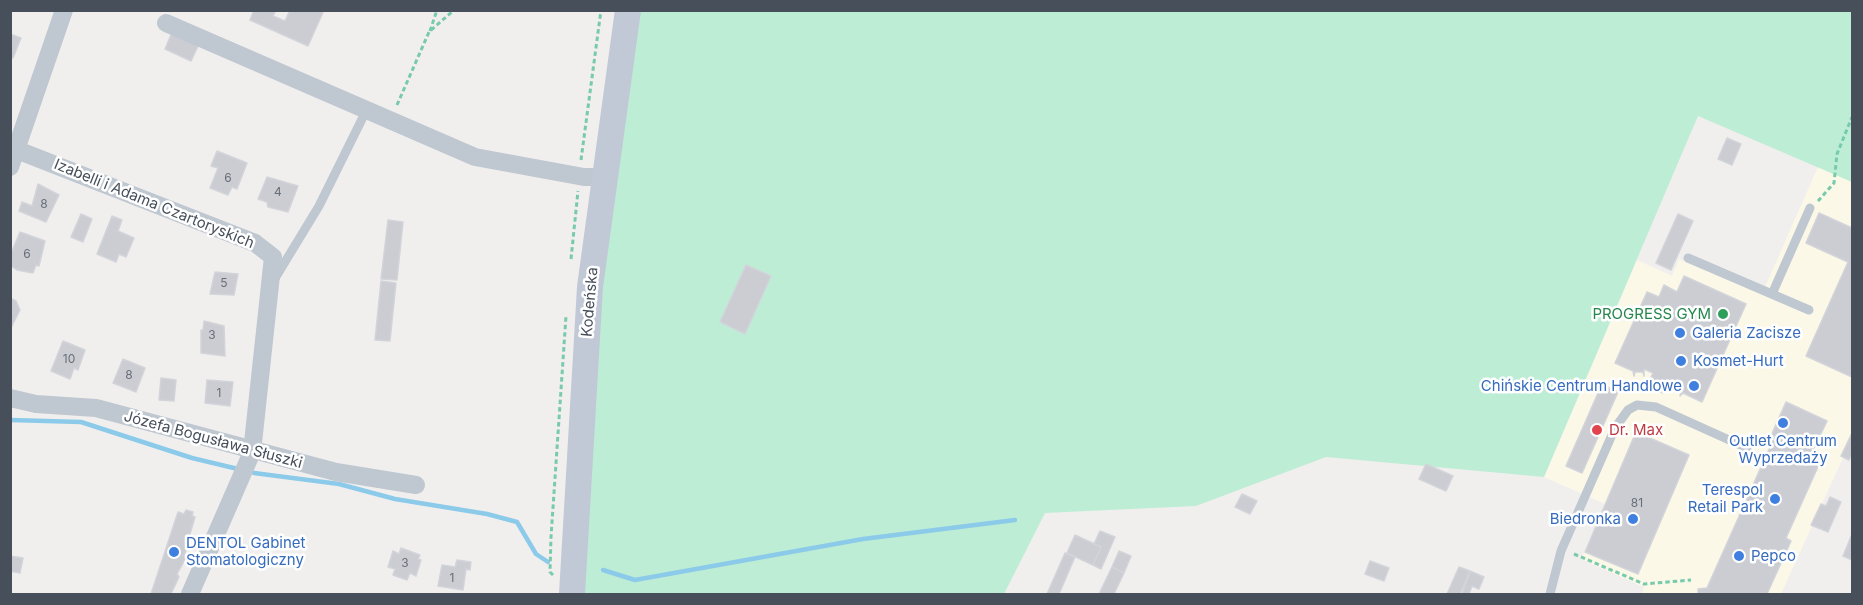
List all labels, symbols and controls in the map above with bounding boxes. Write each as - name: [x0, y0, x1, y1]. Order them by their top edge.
- street label: Izabelli i Adama Czartoryskich: [51, 156, 257, 252]
- house number: 6: [224, 171, 232, 185]
- house number: 4: [274, 185, 282, 199]
- house number: 8: [40, 197, 48, 211]
- house number: 6: [23, 247, 31, 261]
- street label: Kodeńska: [578, 266, 602, 338]
- house number: 5: [220, 276, 228, 290]
- place label: PROGRESS GYM: [1592, 305, 1711, 323]
- marker: PROGRESS GYM: [1716, 307, 1730, 321]
- place label: Galeria Zacisze: [1692, 324, 1801, 342]
- marker: Galeria Zacisze: [1673, 326, 1687, 340]
- house number: 3: [208, 328, 216, 342]
- house number: 10: [63, 352, 75, 366]
- place label: Kosmet-Hurt: [1693, 352, 1784, 370]
- marker: Kosmet-Hurt: [1674, 354, 1688, 368]
- house number: 8: [125, 368, 133, 382]
- place label: Chińskie Centrum Handlowe: [1481, 377, 1682, 395]
- marker: Chińskie Centrum Handlowe: [1687, 379, 1701, 393]
- house number: 1: [217, 386, 221, 400]
- street label: Józefa Bogusława Słuszki: [122, 407, 304, 473]
- marker: Outlet Centrum Wyprzedaży: [1776, 416, 1790, 430]
- place label: Dr. Max: [1609, 421, 1663, 439]
- marker: Dr. Max: [1590, 423, 1604, 437]
- place label: Outlet Centrum Wyprzedaży: [1729, 432, 1837, 467]
- place label: Terespol Retail Park: [1688, 481, 1763, 516]
- marker: Terespol Retail Park: [1768, 492, 1782, 506]
- house number: 81: [1631, 496, 1643, 510]
- place label: Biedronka: [1550, 510, 1621, 528]
- marker: Biedronka: [1626, 512, 1640, 526]
- place label: DENTOL Gabinet Stomatologiczny: [186, 534, 305, 569]
- marker: DENTOL Gabinet Stomatologiczny: [167, 545, 181, 559]
- place label: Pepco: [1751, 547, 1796, 565]
- marker: Pepco: [1732, 549, 1746, 563]
- house number: 3: [401, 556, 409, 570]
- house number: 1: [450, 571, 454, 585]

